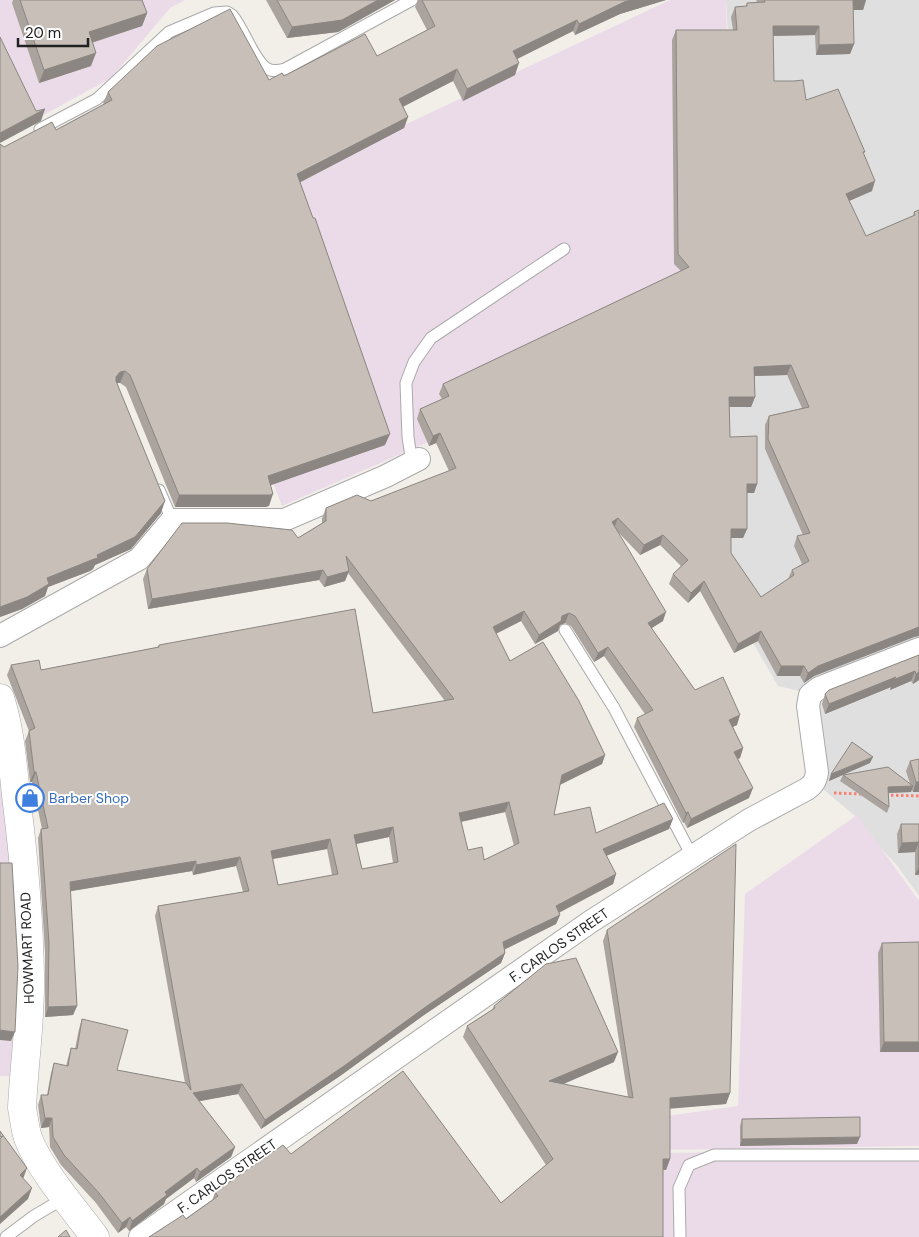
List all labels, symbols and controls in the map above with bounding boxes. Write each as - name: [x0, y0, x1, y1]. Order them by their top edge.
- scale bar: [18, 15, 88, 47]
- text: 20 m: [25, 23, 61, 43]
- shop icon: Barber Shop: [15, 783, 45, 813]
- place label: Barber Shop: [49, 789, 129, 807]
- street label: HOWMART ROAD: [16, 892, 38, 1004]
- street label: F. CARLOS STREET: [506, 904, 612, 986]
- street label: F. CARLOS STREET: [174, 1135, 280, 1217]

